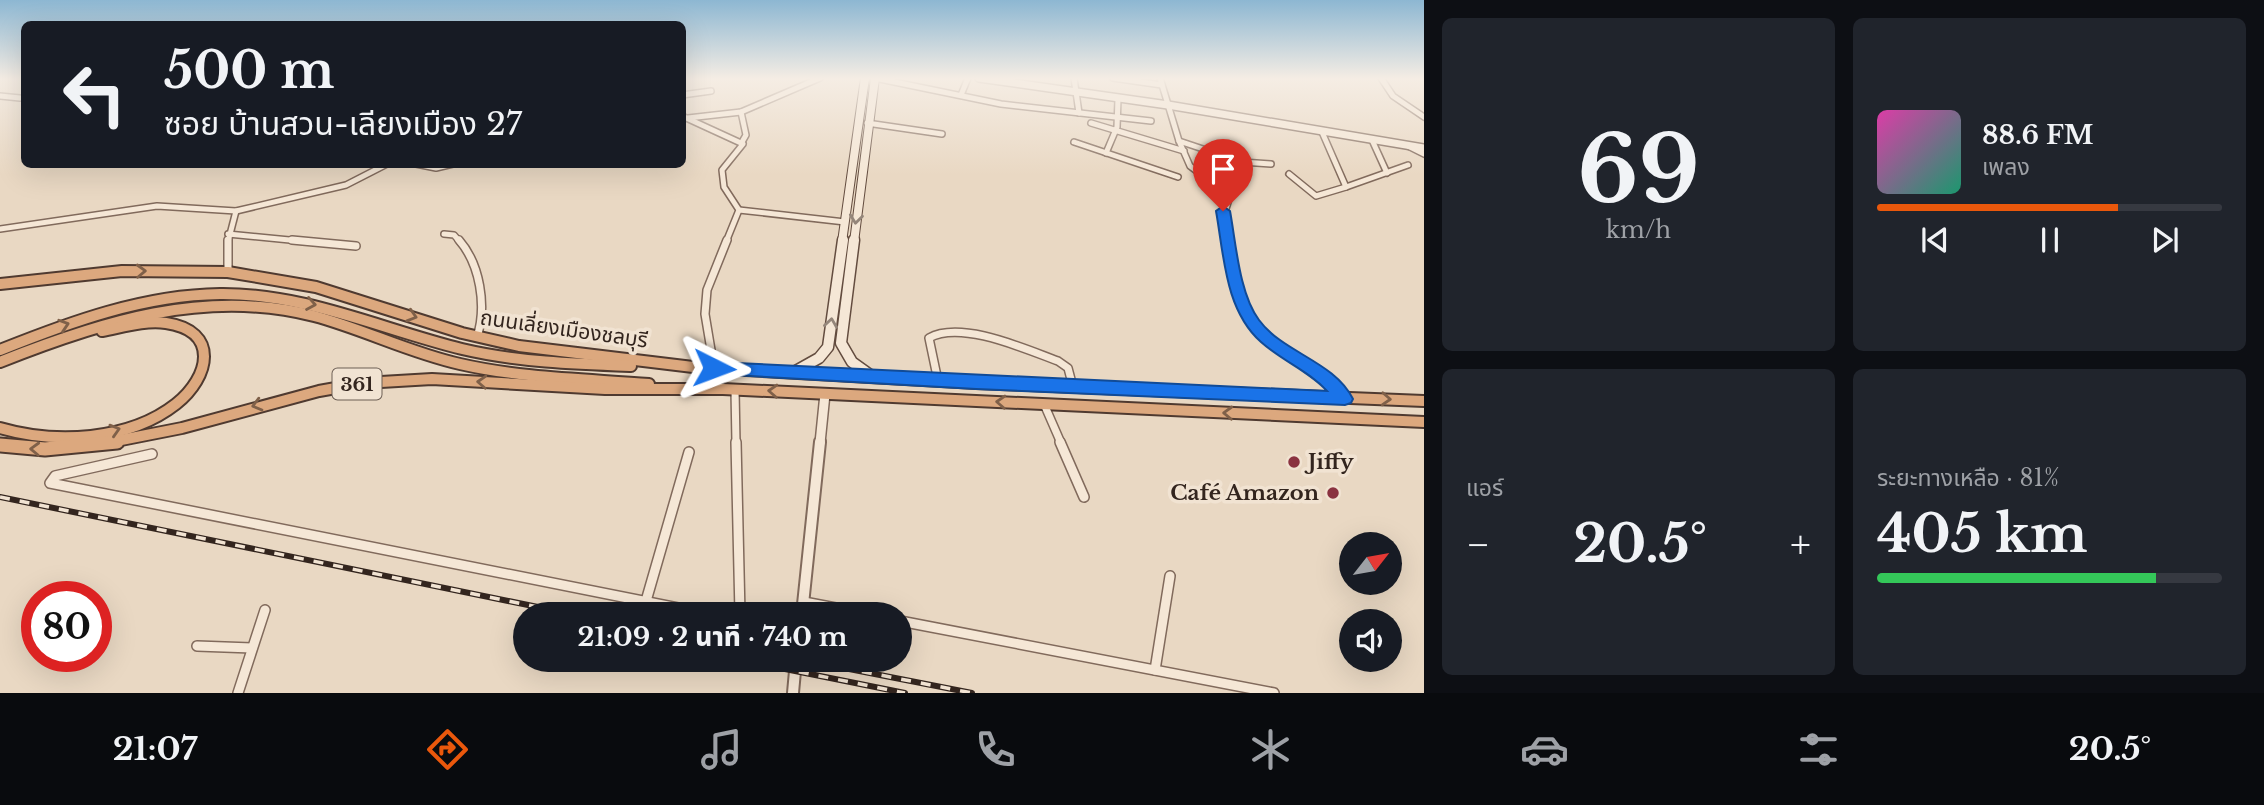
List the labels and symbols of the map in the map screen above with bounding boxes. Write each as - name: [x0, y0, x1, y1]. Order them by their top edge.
- pin: [1193, 139, 1253, 211]
- one-way arrow: [848, 213, 863, 224]
- one-way arrow: [136, 263, 147, 278]
- one-way arrow: [305, 296, 317, 311]
- street label: ถนนเลี่ยงเมืองชลบุรี: [479, 302, 650, 354]
- one-way arrow: [406, 308, 418, 323]
- one-way arrow: [824, 317, 839, 328]
- one-way arrow: [57, 319, 69, 333]
- position arrow: [677, 331, 751, 405]
- road number: 361: [332, 368, 382, 400]
- one-way arrow: [476, 375, 487, 390]
- one-way arrow: [768, 384, 779, 399]
- one-way arrow: [1381, 391, 1392, 406]
- one-way arrow: [995, 395, 1006, 410]
- one-way arrow: [251, 397, 263, 411]
- one-way arrow: [1222, 405, 1233, 420]
- one-way arrow: [109, 423, 121, 438]
- one-way arrow: [29, 441, 40, 457]
- place label: Jiffy: [1304, 449, 1354, 475]
- marker: Jiffy: [1286, 454, 1302, 470]
- place label: Café Amazon: [1170, 480, 1319, 506]
- marker: Café Amazon: [1325, 485, 1341, 501]
- north arrow: [1339, 532, 1402, 595]
- speed limit sign: 80: [21, 581, 112, 672]

